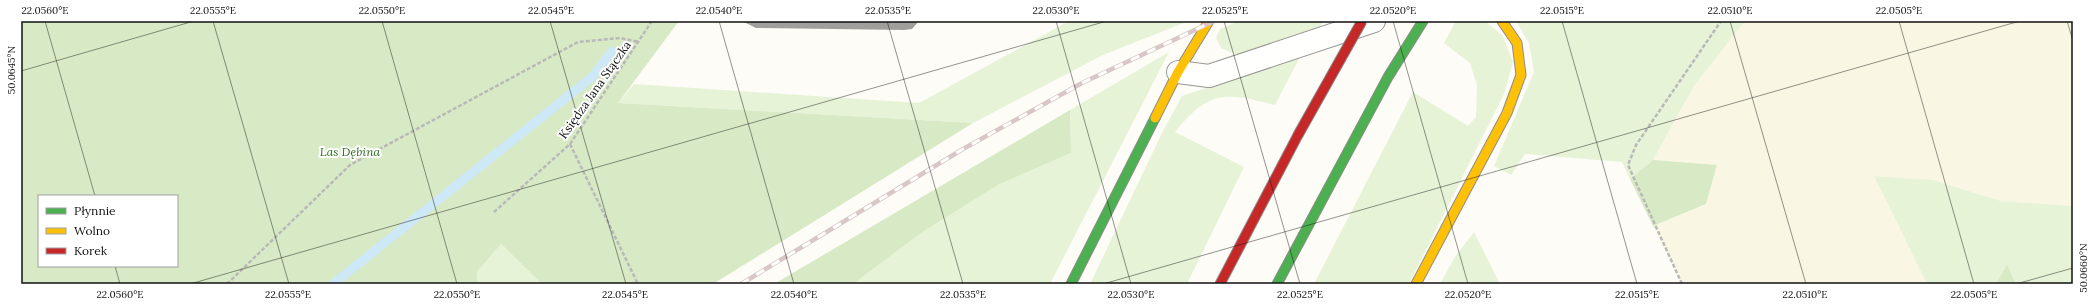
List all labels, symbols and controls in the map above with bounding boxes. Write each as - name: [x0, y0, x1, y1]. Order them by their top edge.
- text: 22.0560°E: [22, 4, 68, 17]
- text: 22.0555°E: [190, 4, 236, 17]
- text: 22.0550°E: [359, 4, 405, 17]
- text: 22.0545°E: [528, 4, 574, 17]
- text: 22.0540°E: [696, 4, 742, 17]
- text: 22.0535°E: [865, 4, 911, 17]
- text: 22.0530°E: [1033, 4, 1079, 17]
- text: 22.0525°E: [1202, 4, 1248, 17]
- text: 22.0520°E: [1370, 4, 1416, 17]
- text: 22.0515°E: [1540, 4, 1584, 17]
- text: 22.0510°E: [1708, 4, 1752, 17]
- text: 22.0505°E: [1876, 4, 1922, 17]
- street label: Księdza Jana Stączka: [555, 38, 634, 142]
- text: 50.0645°N: [5, 45, 18, 94]
- park label: Las Dębina: [320, 144, 381, 159]
- legend: [38, 195, 178, 267]
- text: Płynnie: [74, 203, 116, 218]
- text: Wolno: [74, 223, 110, 238]
- text: Korek: [74, 243, 108, 258]
- text: 50.0660°N: [2077, 243, 2090, 293]
- text: 22.0560°E: [97, 288, 143, 301]
- text: 22.0555°E: [265, 288, 311, 301]
- text: 22.0550°E: [434, 288, 480, 301]
- text: 22.0545°E: [602, 288, 648, 301]
- text: 22.0540°E: [771, 288, 817, 301]
- text: 22.0535°E: [940, 288, 986, 301]
- text: 22.0530°E: [1108, 288, 1154, 301]
- text: 22.0525°E: [1277, 288, 1323, 301]
- text: 22.0520°E: [1445, 288, 1491, 301]
- text: 22.0515°E: [1615, 288, 1659, 301]
- text: 22.0510°E: [1783, 288, 1827, 301]
- text: 22.0505°E: [1951, 288, 1997, 301]

